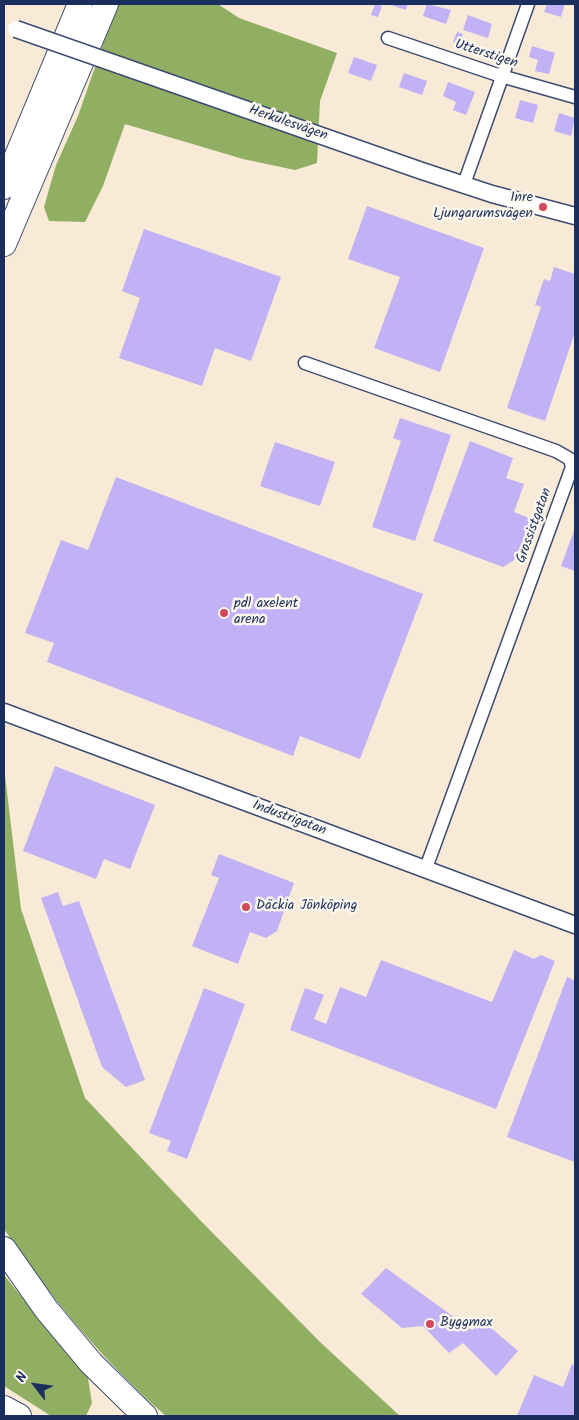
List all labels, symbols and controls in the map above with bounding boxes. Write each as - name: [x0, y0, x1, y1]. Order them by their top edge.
- street label: Utterstigen: [452, 37, 520, 73]
- street label: Herkulesvägen: [246, 103, 330, 145]
- place label: Inre Ljungarumsvägen: [433, 191, 533, 223]
- marker: Inre Ljungarumsvägen: [537, 201, 549, 213]
- street label: Grossistgatan: [514, 486, 556, 566]
- place label: pdl axelent arena: [234, 597, 298, 630]
- marker: pdl axelent arena: [218, 607, 230, 619]
- street label: Industrigatan: [250, 798, 328, 840]
- place label: Däckia Jönköping: [256, 899, 357, 915]
- marker: Däckia Jönköping: [240, 901, 252, 913]
- place label: Byggmax: [440, 1316, 492, 1332]
- marker: Byggmax: [424, 1318, 436, 1330]
- north arrow: [10, 1360, 60, 1410]
- text: N: [10, 1368, 34, 1387]

